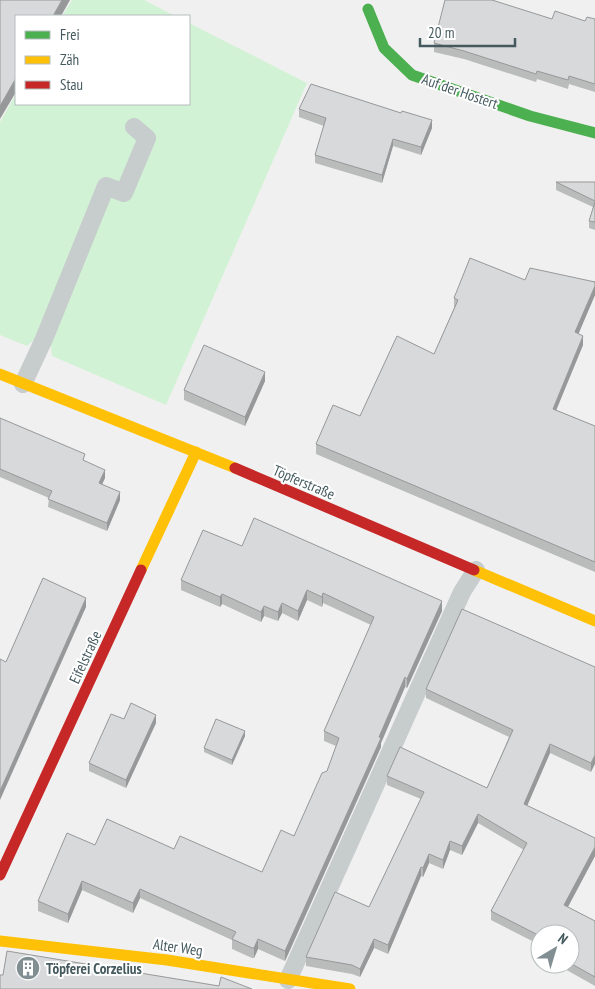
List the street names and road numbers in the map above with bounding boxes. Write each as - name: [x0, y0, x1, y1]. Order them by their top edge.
- street label: Auf der Hostert: [420, 69, 500, 113]
- street label: Töpferstraße: [270, 460, 338, 504]
- street label: Eifelstraße: [65, 628, 105, 686]
- street label: Alter Weg: [152, 934, 204, 960]

